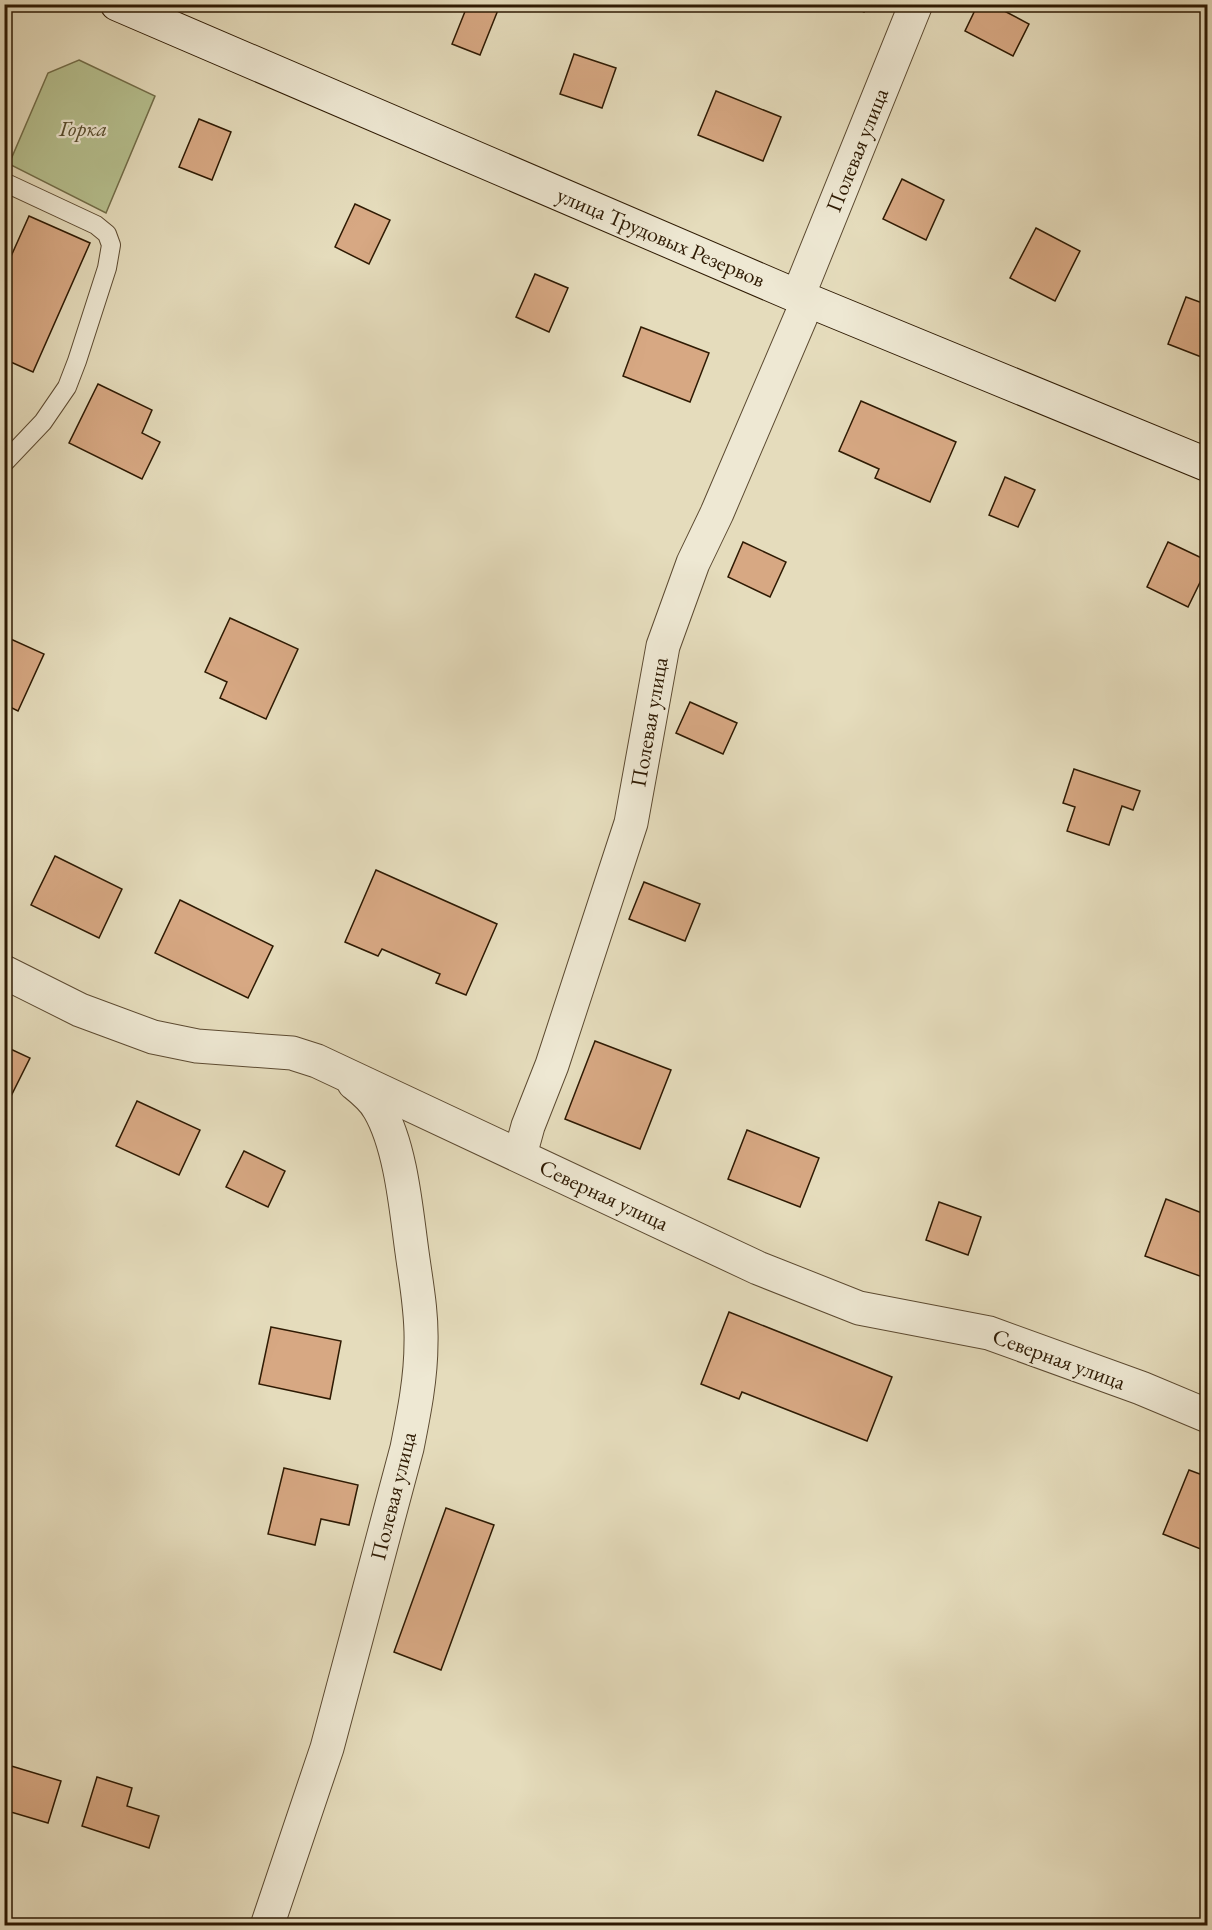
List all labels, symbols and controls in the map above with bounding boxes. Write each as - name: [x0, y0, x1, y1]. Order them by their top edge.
- street label: Полевая улица: [819, 83, 895, 216]
- park label: Горка: [58, 114, 107, 143]
- street label: улица Трудовых Резервов: [553, 180, 769, 294]
- street label: Полевая улица: [623, 655, 675, 789]
- street label: Северная улица: [535, 1152, 673, 1238]
- street label: Северная улица: [989, 1322, 1130, 1397]
- street label: Полевая улица: [363, 1429, 423, 1563]

